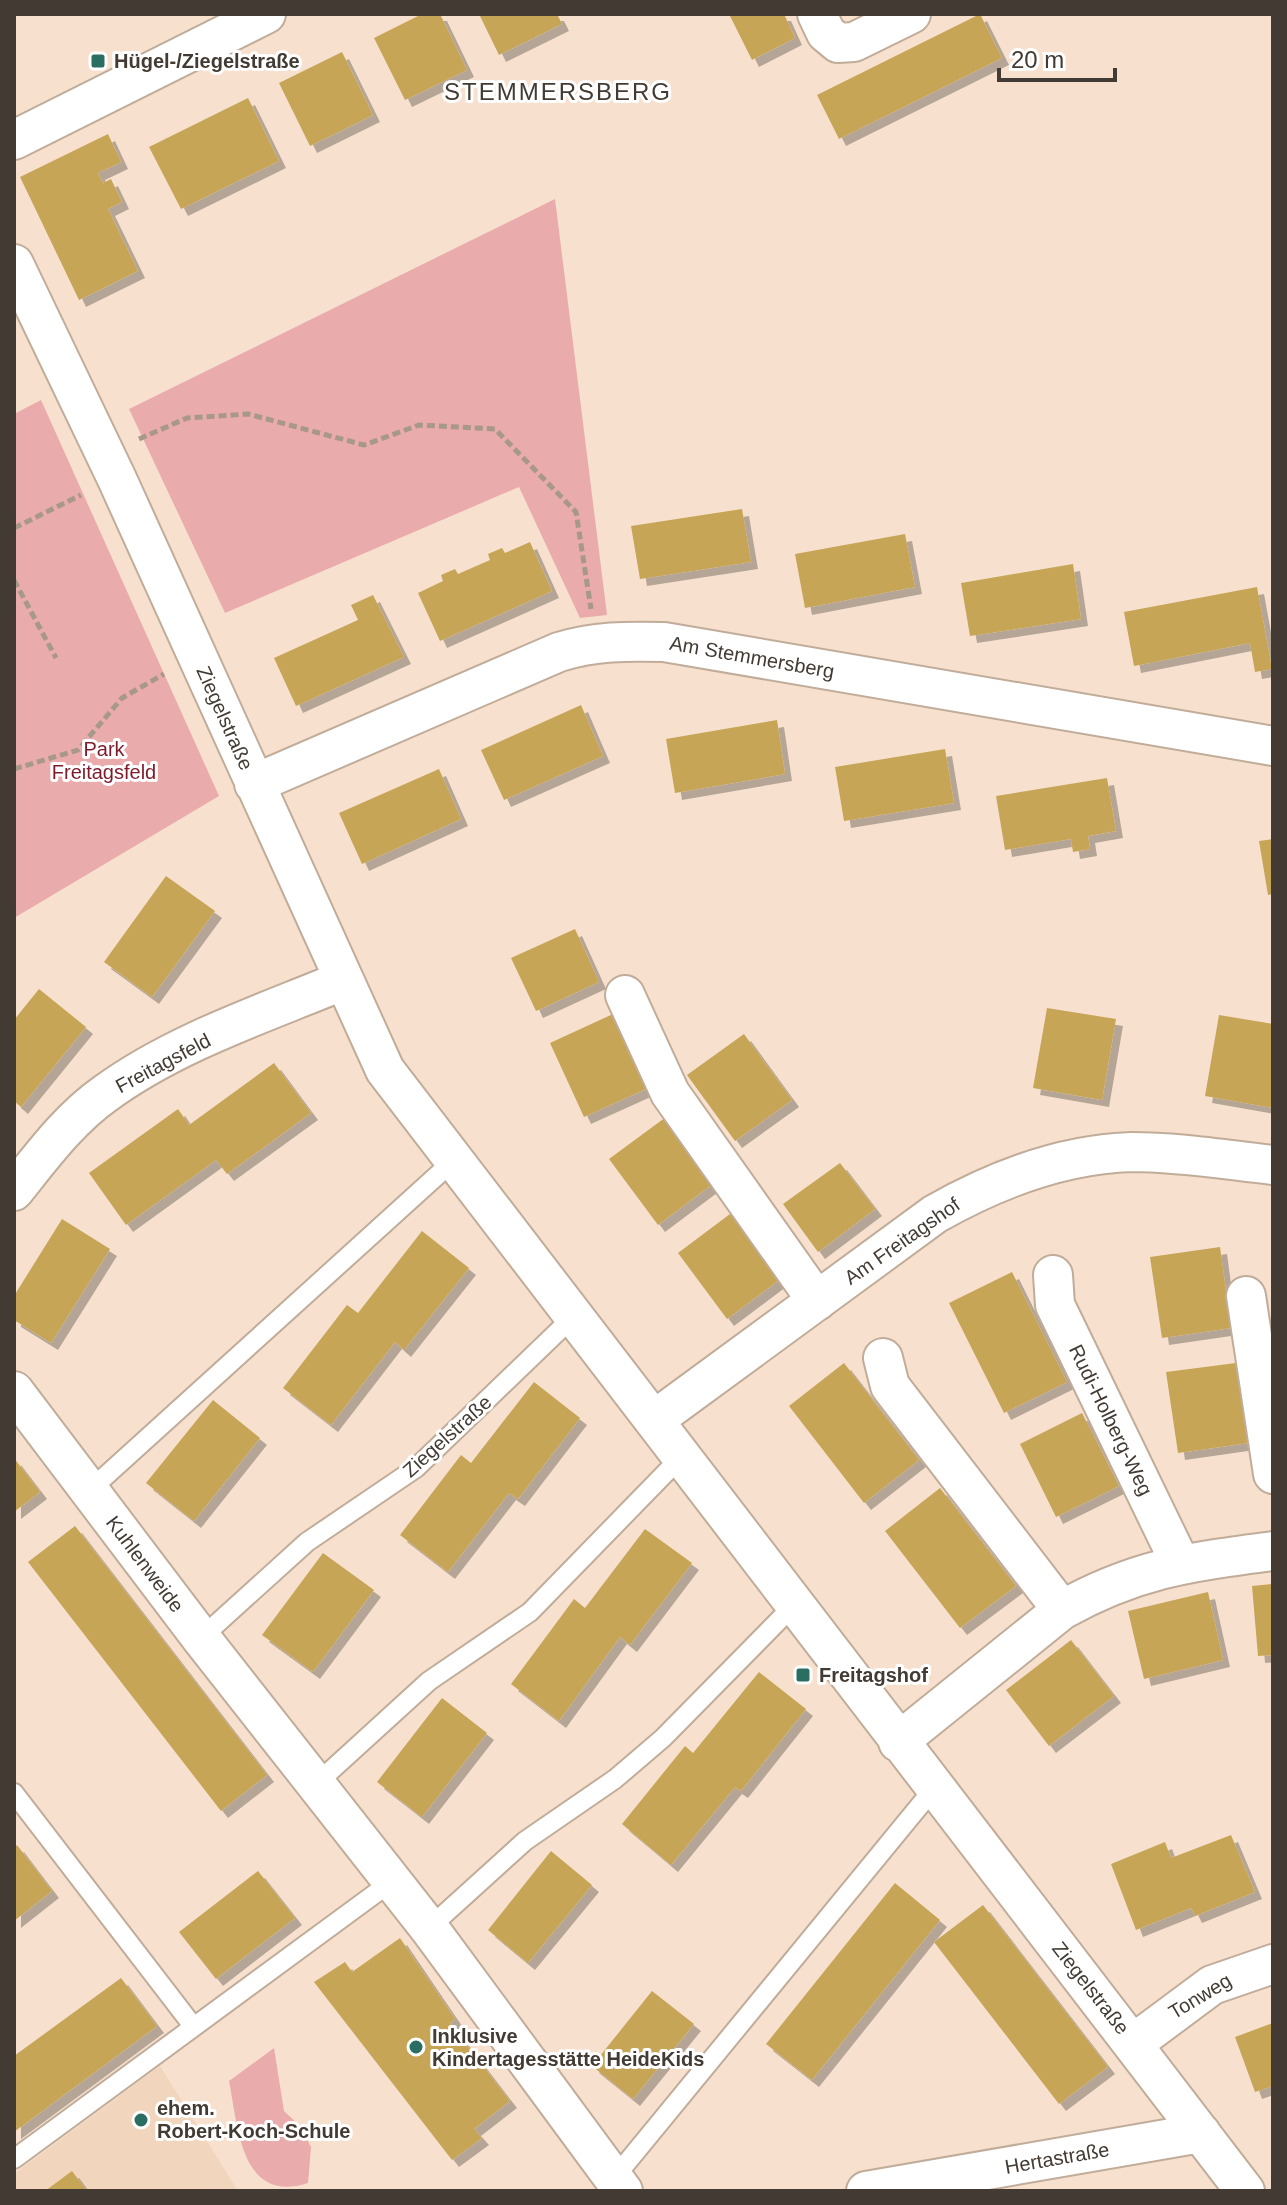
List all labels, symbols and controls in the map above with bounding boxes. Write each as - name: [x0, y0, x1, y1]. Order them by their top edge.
- scale bar: [999, 32, 1115, 82]
- text: 20 m: [1011, 46, 1064, 73]
- place label: Hügel-/Ziegelstraße: [114, 50, 300, 72]
- marker: Hügel-/Ziegelstraße: [89, 52, 107, 70]
- district label: STEMMERSBERG: [444, 78, 672, 105]
- street label: Am Stemmersberg: [668, 632, 836, 682]
- street label: Ziegelstraße: [192, 663, 258, 773]
- park label: Park Freitagsfeld: [52, 738, 156, 783]
- street label: Freitagsfeld: [112, 1029, 214, 1097]
- street label: Am Freitagshof: [840, 1193, 964, 1289]
- street label: Rudi-Holberg-Weg: [1065, 1341, 1157, 1499]
- street label: Ziegelstraße: [398, 1391, 496, 1481]
- street label: Kuhlenweide: [102, 1512, 188, 1616]
- place label: Freitagshof: [819, 1664, 928, 1686]
- marker: Freitagshof: [794, 1666, 812, 1684]
- street label: Ziegelstraße: [1048, 1937, 1134, 2039]
- street label: Tonweg: [1165, 1969, 1235, 2023]
- place label: Inklusive Kindertagesstätte HeideKids: [432, 2025, 704, 2070]
- marker: Inklusive Kindertagesstätte HeideKids: [407, 2038, 425, 2056]
- place label: ehem. Robert-Koch-Schule: [157, 2097, 350, 2142]
- marker: ehem. Robert-Koch-Schule: [132, 2111, 150, 2129]
- street label: Hertastraße: [1003, 2138, 1111, 2178]

